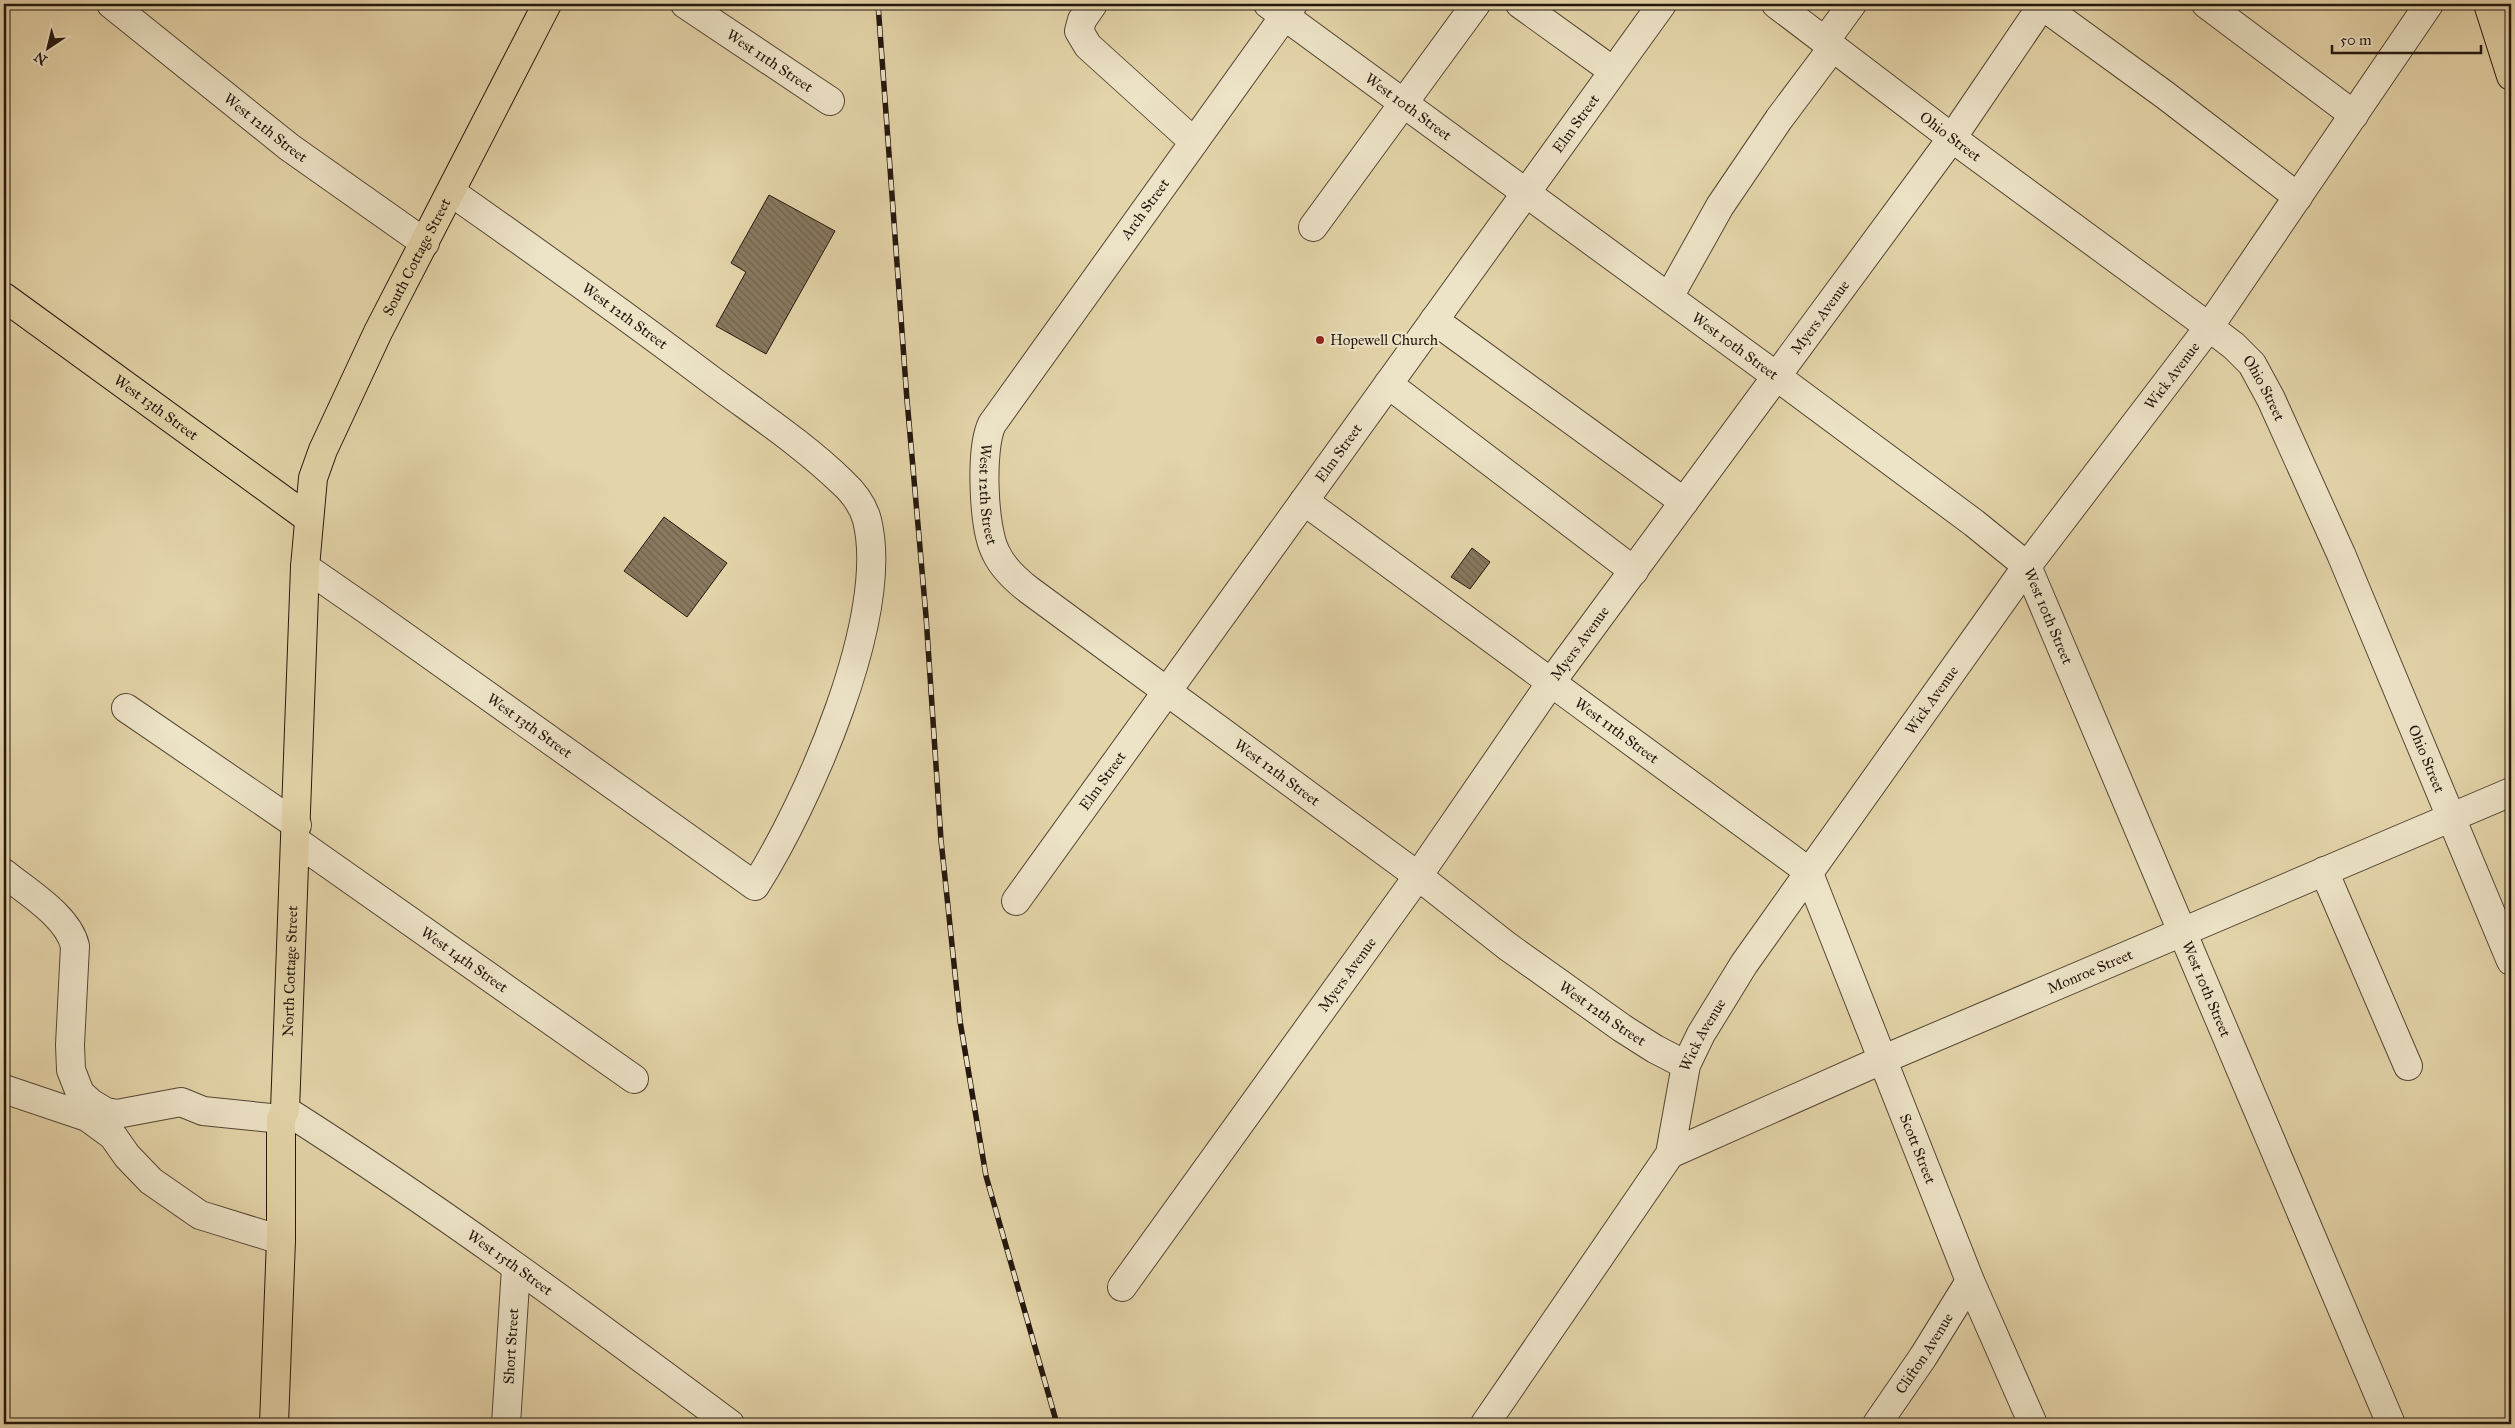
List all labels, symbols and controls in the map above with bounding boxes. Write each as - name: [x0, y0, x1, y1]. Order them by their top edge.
- north arrow: [22, 22, 72, 72]
- scale bar: [2332, 22, 2481, 54]
- street label: West 11th Street: [723, 25, 817, 96]
- text: 50 m: [2340, 31, 2372, 49]
- text: N: [31, 48, 51, 69]
- street label: West 10th Street: [1362, 69, 1456, 145]
- street label: West 12th Street: [220, 89, 311, 167]
- street label: Elm Street: [1549, 90, 1603, 156]
- street label: Ohio Street: [1916, 108, 1985, 166]
- street label: Arch Street: [1116, 175, 1173, 244]
- street label: South Cottage Street: [379, 195, 455, 319]
- street label: Myers Avenue: [1787, 277, 1853, 358]
- street label: West 12th Street: [579, 279, 672, 353]
- street label: West 10th Street: [1688, 308, 1782, 384]
- place label: Hopewell Church: [1330, 331, 1439, 349]
- marker: Hopewell Church: [1314, 334, 1326, 346]
- street label: Wick Avenue: [2141, 338, 2203, 413]
- street label: Ohio Street: [2239, 351, 2289, 424]
- street label: West 13th Street: [110, 371, 202, 445]
- street label: Elm Street: [1311, 420, 1366, 486]
- street label: West 12th Street: [975, 443, 1001, 548]
- street label: West 10th Street: [2020, 565, 2077, 668]
- street label: Myers Avenue: [1547, 603, 1613, 684]
- street label: Wick Avenue: [1901, 662, 1962, 738]
- street label: West 13th Street: [484, 689, 576, 762]
- street label: West 11th Street: [1571, 694, 1663, 768]
- street label: Ohio Street: [2404, 722, 2449, 796]
- street label: West 12th Street: [1231, 735, 1324, 810]
- street label: Elm Street: [1075, 748, 1130, 814]
- street label: North Cottage Street: [279, 904, 302, 1037]
- street label: West 14th Street: [417, 923, 512, 997]
- street label: Myers Avenue: [1314, 934, 1380, 1015]
- street label: West 10th Street: [2178, 938, 2235, 1040]
- street label: Monroe Street: [2045, 945, 2136, 997]
- street label: West 12th Street: [1556, 977, 1650, 1050]
- street label: Wick Avenue: [1675, 995, 1730, 1074]
- street label: Scott Street: [1896, 1111, 1940, 1187]
- street label: West 15th Street: [464, 1226, 557, 1300]
- street label: Short Street: [500, 1307, 522, 1385]
- street label: Clifton Avenue: [1891, 1310, 1957, 1397]

